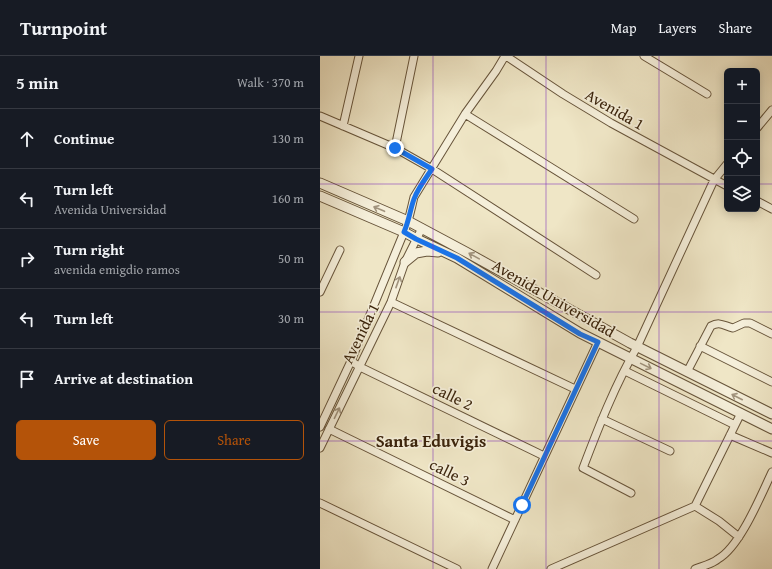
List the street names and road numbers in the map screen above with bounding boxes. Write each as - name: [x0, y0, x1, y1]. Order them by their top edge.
- street label: Avenida 1: [581, 82, 649, 136]
- street label: Avenida Universidad: [488, 253, 620, 343]
- street label: Avenida 1: [335, 299, 385, 367]
- street label: calle 2: [429, 376, 477, 416]
- street label: calle 3: [426, 452, 474, 492]

